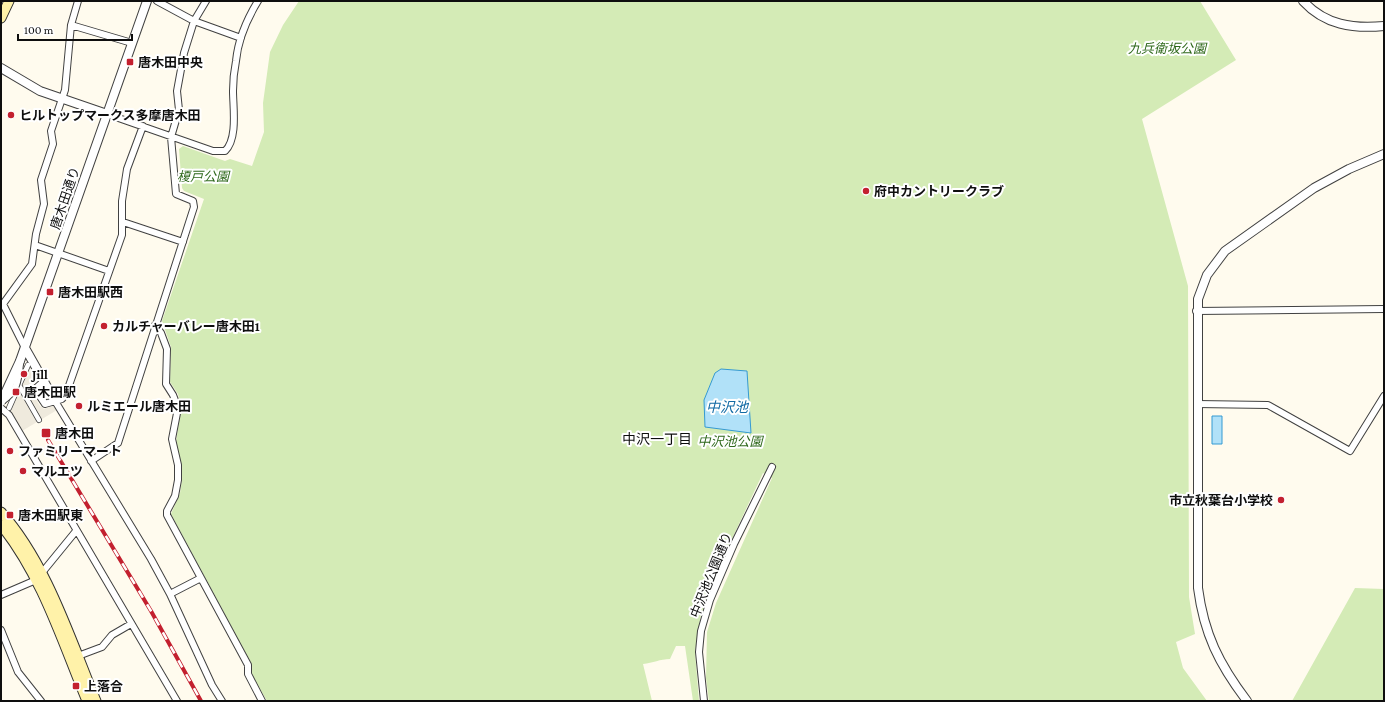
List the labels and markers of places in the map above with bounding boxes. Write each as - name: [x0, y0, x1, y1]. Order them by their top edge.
- place label: 唐木田中央: [138, 55, 203, 70]
- marker: 唐木田中央: [125, 57, 135, 67]
- place label: ヒルトップマークス多摩唐木田: [19, 108, 201, 123]
- marker: ヒルトップマークス多摩唐木田: [6, 110, 16, 120]
- place label: 府中カントリークラブ: [874, 184, 1004, 199]
- marker: 府中カントリークラブ: [861, 186, 871, 196]
- place label: 唐木田駅西: [58, 285, 123, 300]
- marker: 唐木田駅西: [45, 287, 55, 297]
- place label: カルチャーバレー唐木田1: [112, 319, 260, 334]
- marker: カルチャーバレー唐木田1: [99, 321, 109, 331]
- place label: Jill: [30, 367, 48, 382]
- marker: Jill: [19, 369, 29, 379]
- place label: 唐木田駅: [24, 385, 76, 400]
- marker: 唐木田駅: [11, 387, 21, 397]
- place label: ルミエール唐木田: [87, 399, 191, 414]
- marker: ルミエール唐木田: [74, 401, 84, 411]
- place label: 唐木田: [55, 426, 94, 441]
- marker: 唐木田: [40, 427, 52, 439]
- place label: ファミリーマート: [18, 444, 122, 459]
- marker: ファミリーマート: [5, 446, 15, 456]
- place label: マルエツ: [31, 464, 83, 479]
- marker: マルエツ: [18, 466, 28, 476]
- place label: 市立秋葉台小学校: [1169, 493, 1273, 508]
- marker: 市立秋葉台小学校: [1276, 495, 1286, 505]
- place label: 唐木田駅東: [18, 508, 83, 523]
- marker: 唐木田駅東: [5, 510, 15, 520]
- place label: 上落合: [84, 679, 123, 694]
- marker: 上落合: [71, 681, 81, 691]

